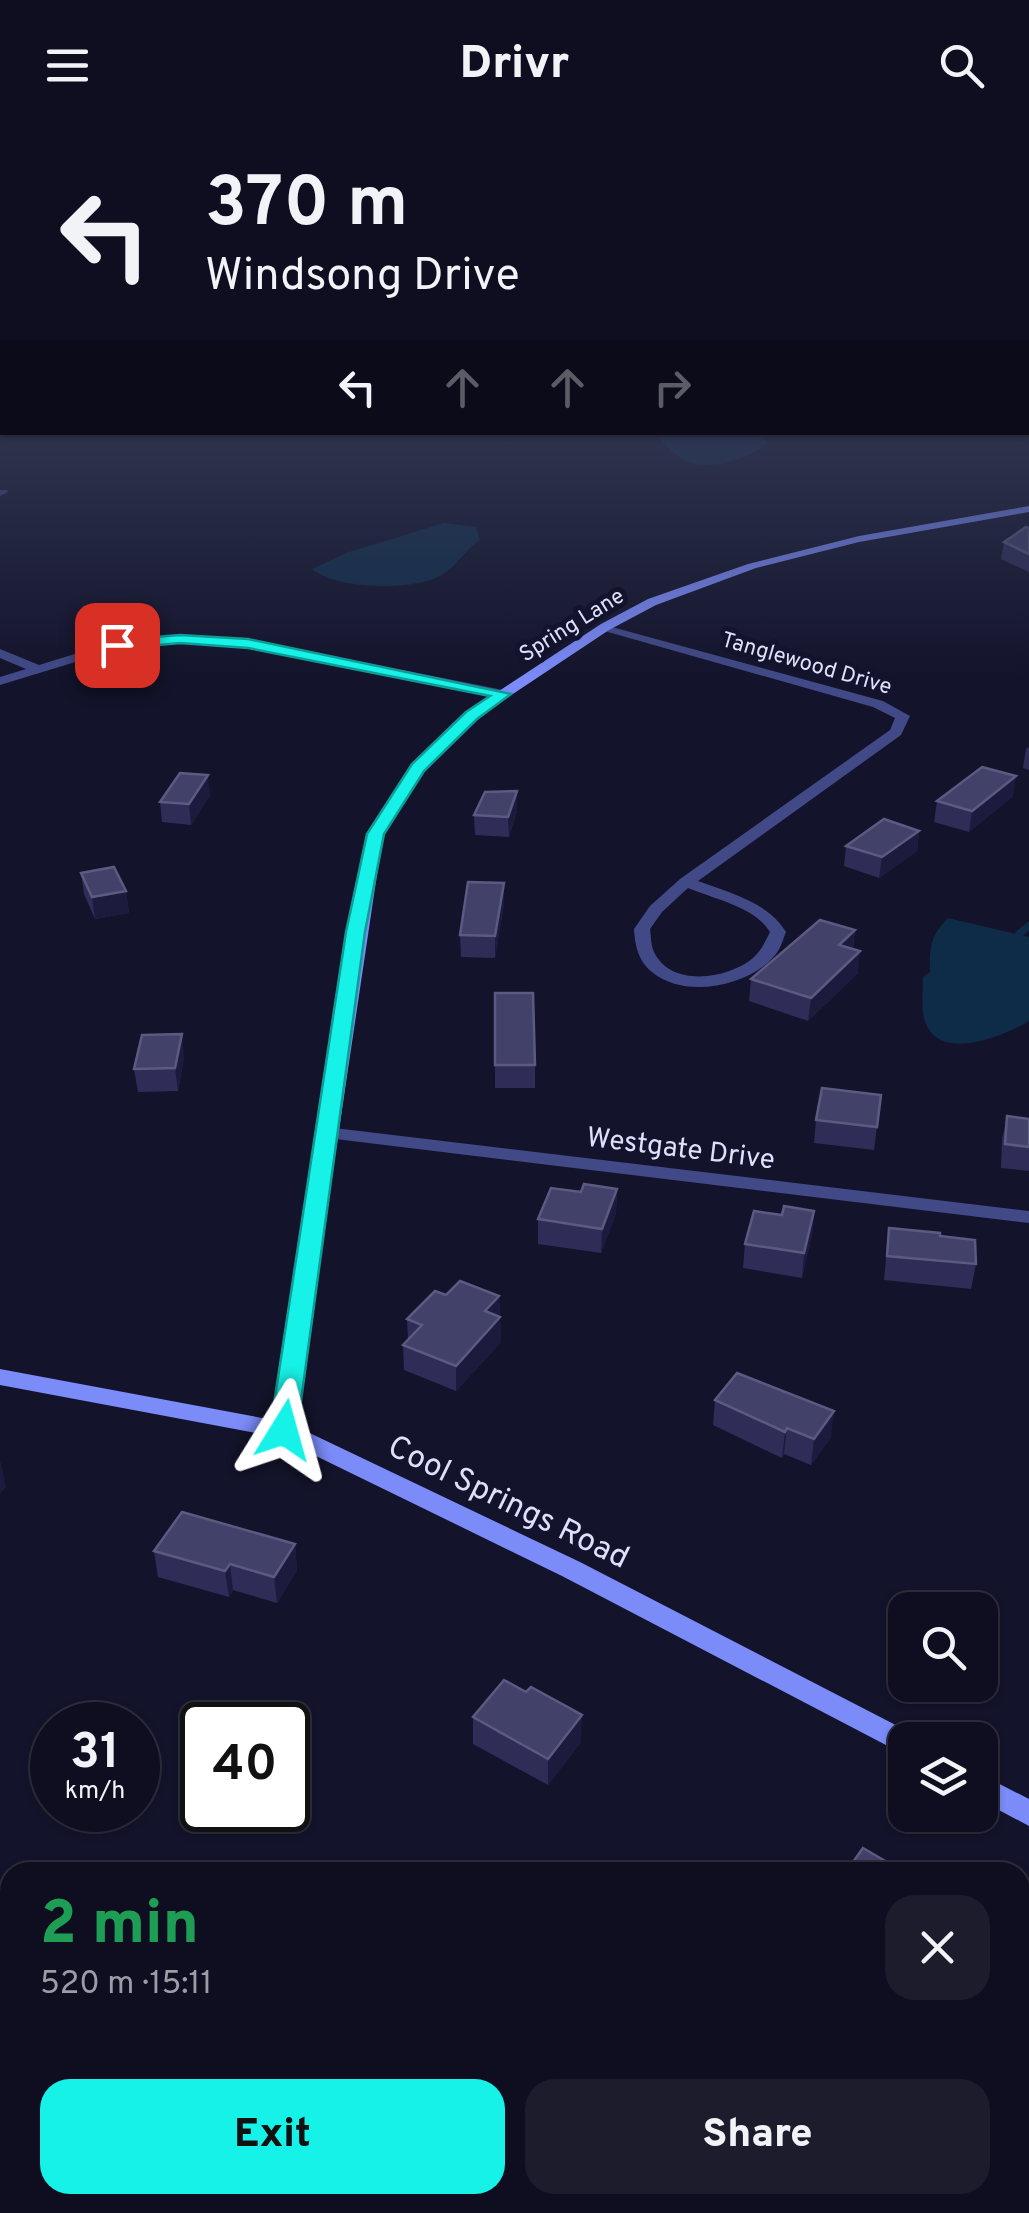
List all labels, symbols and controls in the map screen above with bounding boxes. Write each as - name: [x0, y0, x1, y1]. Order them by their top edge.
- text: Drivr: [460, 37, 569, 94]
- icon: menu: [40, 38, 95, 93]
- icon: search: [934, 38, 989, 93]
- text: 370 m: [205, 162, 408, 251]
- icon: left: [40, 170, 170, 300]
- text: Windsong Drive: [205, 249, 520, 306]
- icon: left: [330, 360, 385, 415]
- icon: ahead: [435, 360, 490, 415]
- icon: ahead: [540, 360, 595, 415]
- icon: right: [645, 360, 700, 415]
- street label: Spring Lane: [515, 583, 630, 669]
- pin: [75, 603, 160, 688]
- icon: arrive: [90, 618, 145, 673]
- street label: Tanglewood Drive: [718, 627, 895, 702]
- street label: Westgate Drive: [584, 1121, 777, 1179]
- position arrow: [232, 1378, 336, 1482]
- street label: Cool Springs Road: [380, 1428, 635, 1579]
- map controls: [888, 1592, 998, 1832]
- button: search: [888, 1592, 998, 1702]
- speed limit sign: 40: [180, 1702, 310, 1832]
- button: layers: [888, 1722, 998, 1832]
- text: 31: [70, 1723, 120, 1786]
- text: km/h: [65, 1776, 125, 1808]
- text: 2 min: [40, 1889, 199, 1965]
- button: close: [885, 1895, 990, 2000]
- text: 520 m · 15:11: [40, 1965, 212, 2005]
- button: Exit: [40, 2079, 505, 2194]
- button: Share: [525, 2079, 990, 2194]

